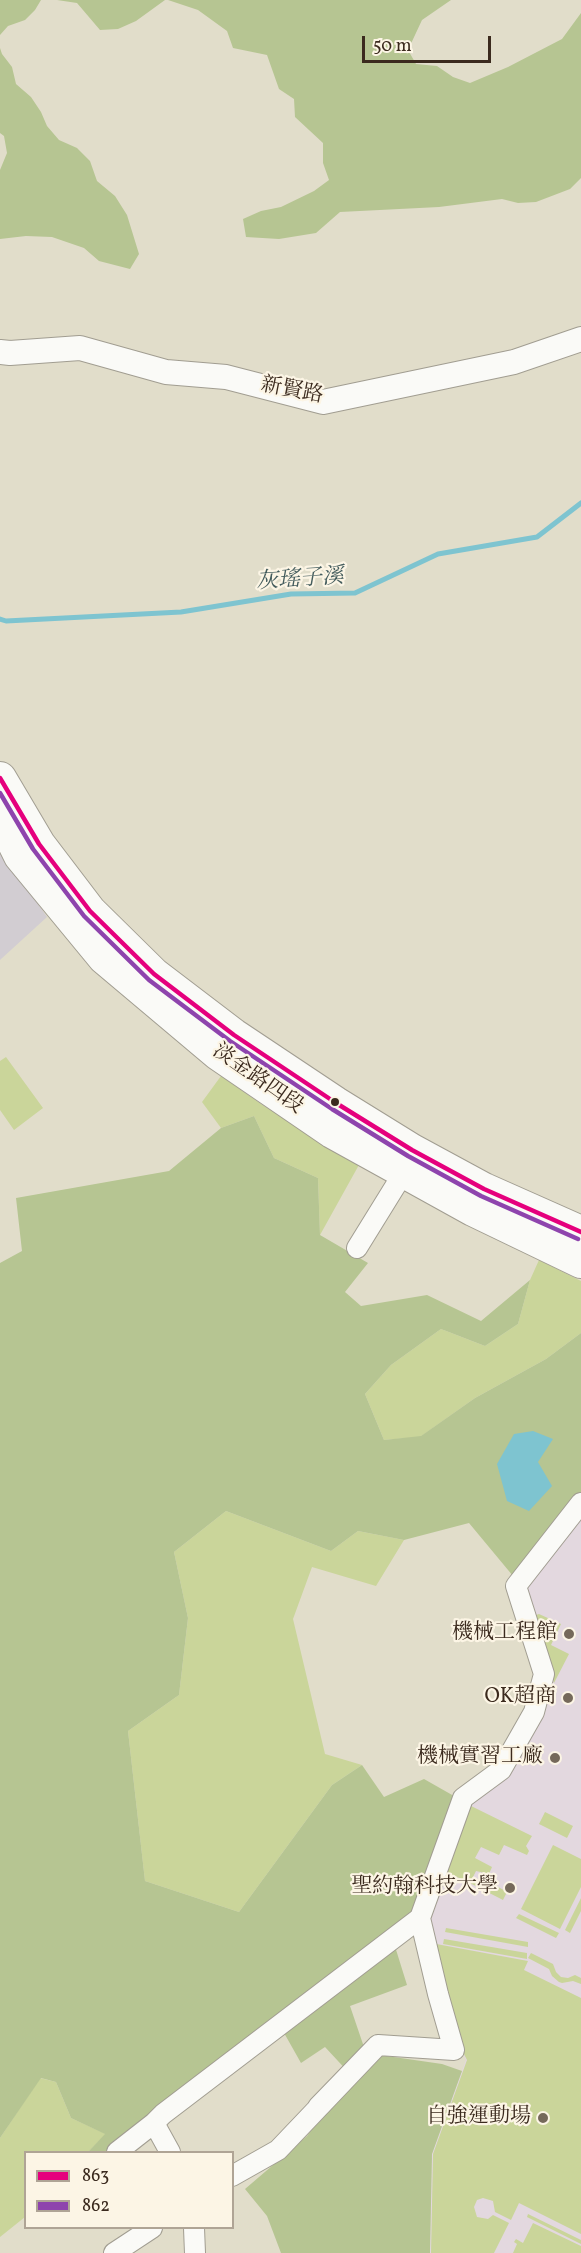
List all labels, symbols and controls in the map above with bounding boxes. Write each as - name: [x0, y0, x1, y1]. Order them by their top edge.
- scale bar: [365, 24, 494, 62]
- text: 50 m: [373, 34, 412, 59]
- street label: 新賢路: [259, 374, 325, 410]
- water label: 灰瑤子溪: [255, 565, 345, 597]
- street label: 淡金路四段: [207, 1040, 307, 1120]
- unlabelled marker: [329, 1096, 341, 1108]
- place label: 機械工程館: [452, 1621, 557, 1647]
- marker: 機械工程館: [562, 1627, 576, 1641]
- place label: OK超商: [484, 1685, 556, 1711]
- marker: OK超商: [561, 1691, 575, 1705]
- place label: 機械實習工廠: [417, 1745, 543, 1771]
- marker: 機械實習工廠: [548, 1751, 562, 1765]
- place label: 聖約翰科技大學: [351, 1875, 498, 1901]
- marker: 聖約翰科技大學: [503, 1881, 517, 1895]
- place label: 自強運動場: [426, 2105, 531, 2131]
- marker: 自強運動場: [536, 2111, 550, 2125]
- legend: [24, 2151, 234, 2229]
- text: 863: [82, 2164, 109, 2189]
- text: 862: [82, 2194, 110, 2219]

